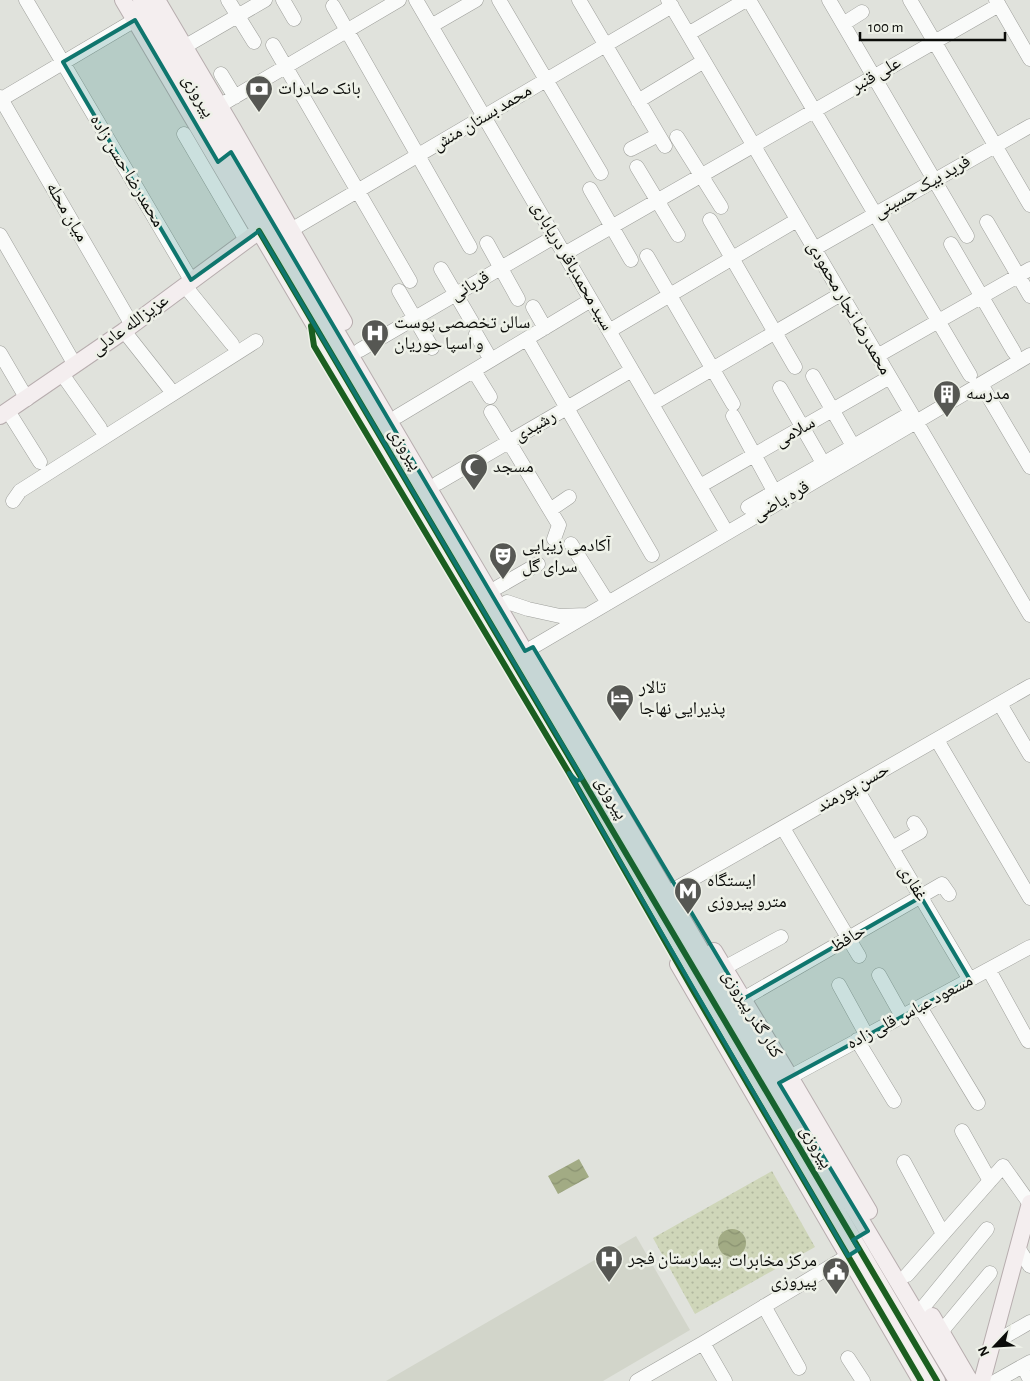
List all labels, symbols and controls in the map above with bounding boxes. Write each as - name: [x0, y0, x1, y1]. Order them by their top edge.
- scale bar: [860, 10, 1005, 42]
- text: 100 m: [868, 20, 903, 35]
- street label: علی قنبر: [847, 54, 904, 98]
- street label: پیروزی: [178, 71, 217, 121]
- bank icon: بانک صادرات: [244, 74, 274, 113]
- place label: بانک صادرات: [278, 80, 361, 99]
- street label: محمد بستان منش: [429, 81, 535, 156]
- street label: محمدرضا حسن زاده: [86, 112, 168, 231]
- street label: فرید بیک حسینی: [871, 152, 974, 223]
- street label: میان محله: [42, 179, 91, 245]
- street label: سید محمدباقر دریاباری: [527, 198, 616, 334]
- street label: محمدرضا نجار محمودی: [803, 238, 895, 378]
- street label: قربانی: [447, 268, 493, 305]
- street label: عزیزالله عادلی: [88, 291, 173, 360]
- place label: سالن تخصصی پوست و اسپا حوریان: [394, 314, 530, 354]
- hospital icon: سالن تخصصی پوست و اسپا حوریان: [360, 318, 390, 357]
- building icon: مدرسه: [932, 379, 962, 418]
- place label: مدرسه: [966, 385, 1010, 403]
- street label: رشیدی: [511, 407, 559, 446]
- street label: سلامی: [772, 413, 819, 452]
- street label: پیروزی: [384, 424, 425, 474]
- mosque icon: مسجد: [459, 452, 489, 491]
- place label: مسجد: [493, 458, 534, 476]
- street label: قره یاضی: [749, 478, 813, 525]
- place label: آکادمی زیبایی سرای گل: [522, 535, 611, 577]
- theatre icon: آکادمی زیبایی سرای گل: [488, 541, 518, 580]
- place label: تالار پذیرایی نهاجا: [638, 679, 725, 719]
- hotel icon: تالار پذیرایی نهاجا: [605, 683, 635, 722]
- street label: حسن پورمند: [814, 760, 893, 817]
- street label: پیروزی: [591, 773, 630, 823]
- street label: غفاری: [894, 862, 931, 905]
- place label: ایستگاه مترو پیروزی: [707, 872, 787, 912]
- metro station icon: ایستگاه مترو پیروزی: [673, 876, 703, 915]
- street label: حافظ: [827, 922, 869, 956]
- street label: کنار گذر پیروزی: [718, 967, 786, 1062]
- street label: مسعود عباس قلی زاده: [844, 971, 976, 1054]
- street label: پیروزی: [796, 1122, 835, 1172]
- hospital icon: بیمارستان فجر: [594, 1244, 624, 1283]
- place label: بیمارستان فجر: [627, 1250, 722, 1269]
- place label: مرکز مخابرات پیروزی: [729, 1252, 817, 1292]
- public building icon: مرکز مخابرات پیروزی: [821, 1256, 851, 1295]
- north arrow: [970, 1321, 1020, 1371]
- text: N: [976, 1344, 993, 1358]

